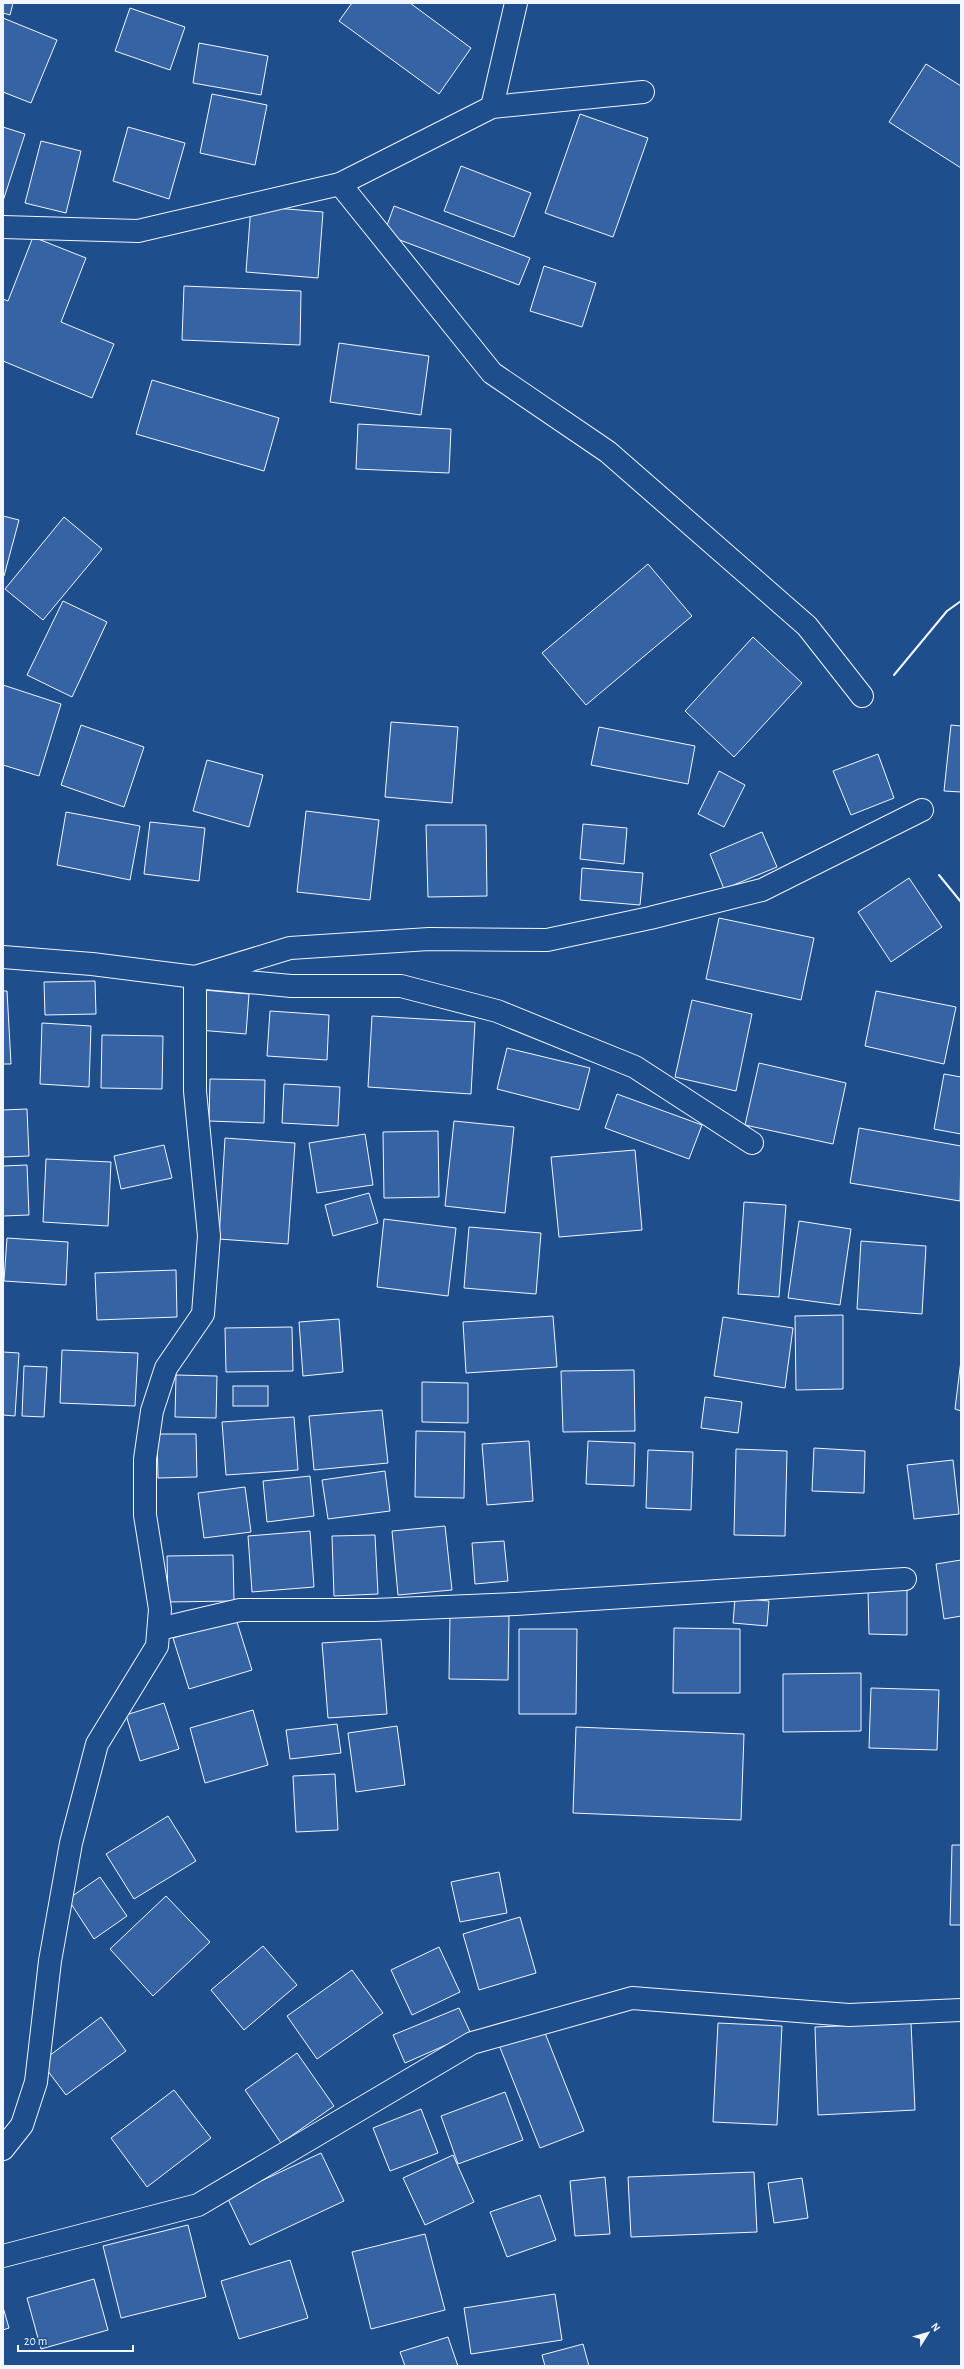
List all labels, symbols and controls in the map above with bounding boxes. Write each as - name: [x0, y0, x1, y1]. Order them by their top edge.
- north arrow: [908, 2313, 948, 2353]
- text: N: [929, 2321, 942, 2334]
- scale bar: [18, 2327, 133, 2353]
- text: 20 m: [24, 2335, 47, 2347]

